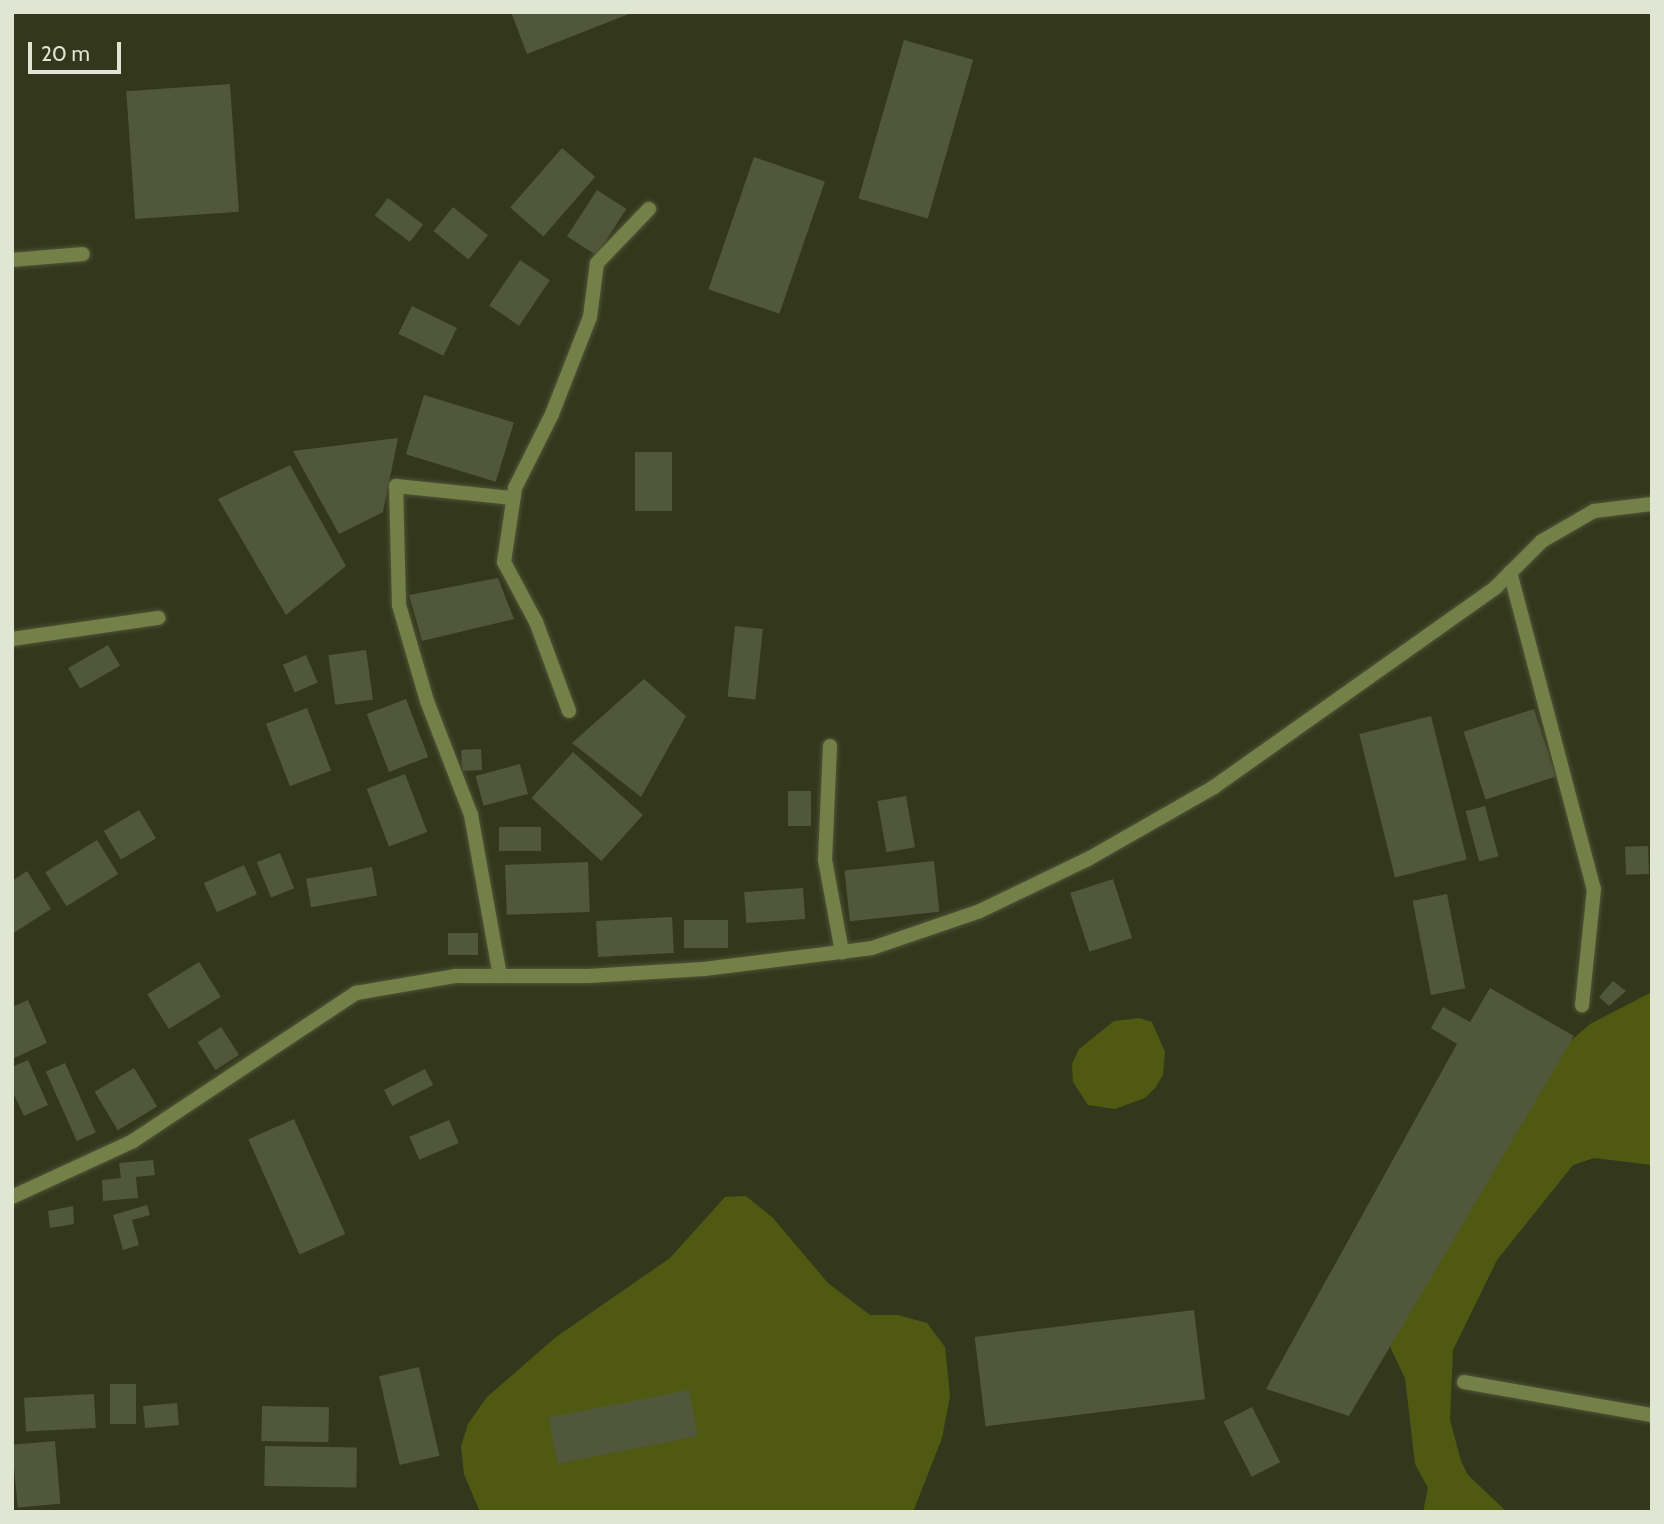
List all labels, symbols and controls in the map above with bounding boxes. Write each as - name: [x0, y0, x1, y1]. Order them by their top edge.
- scale bar: [32, 28, 124, 72]
- text: 20 m: [41, 41, 90, 66]

